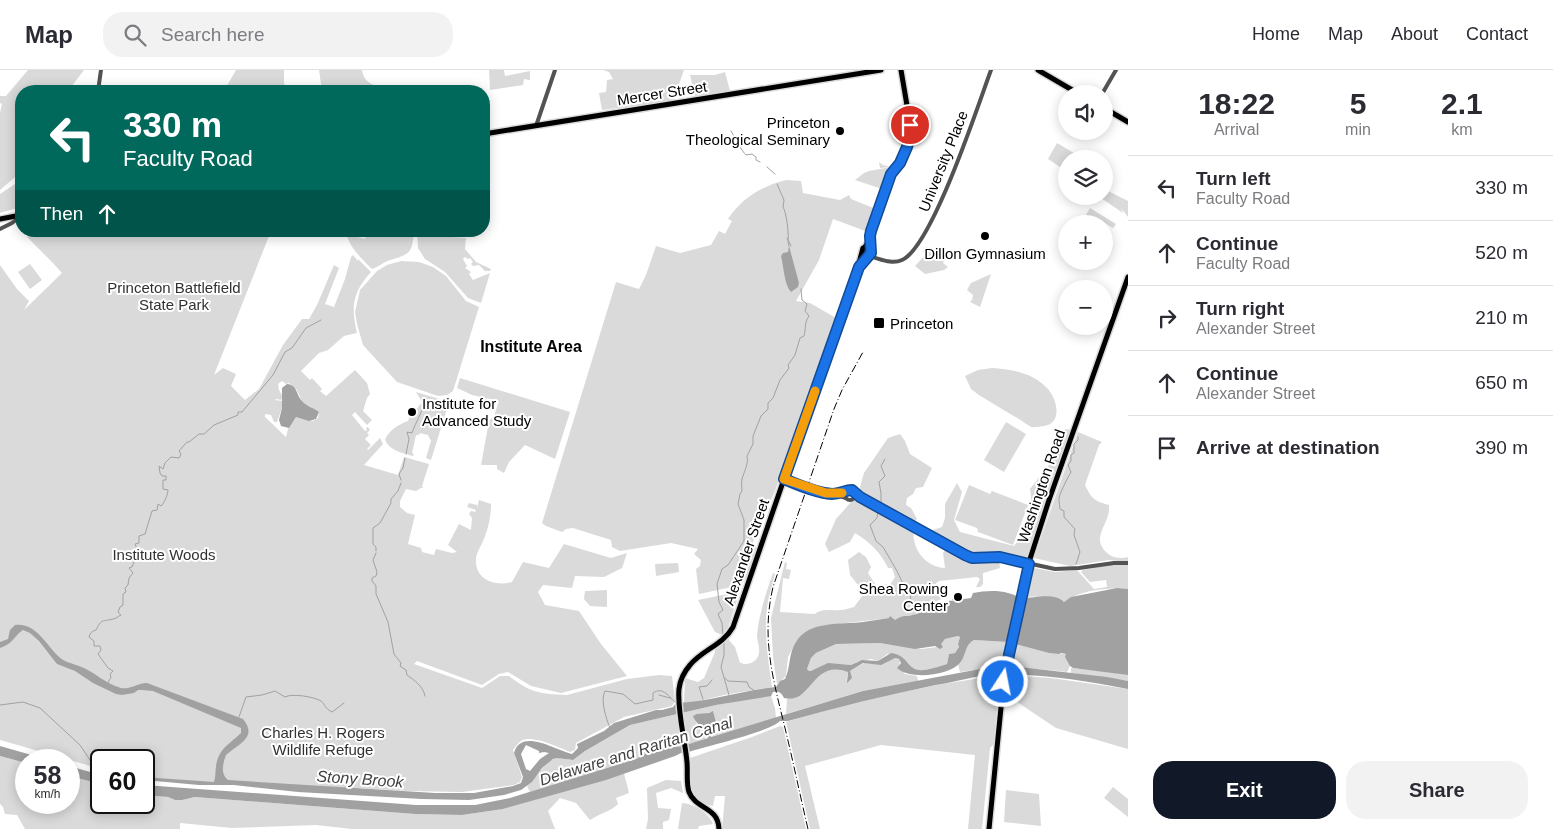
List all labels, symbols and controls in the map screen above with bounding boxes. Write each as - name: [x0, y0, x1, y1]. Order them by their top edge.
- search box: [103, 12, 453, 57]
- text: Map: [25, 21, 73, 48]
- icon: search: [121, 21, 149, 49]
- text: Search here: [161, 24, 265, 45]
- text: Home: [1252, 24, 1300, 44]
- text: Map: [1328, 24, 1363, 44]
- text: About: [1391, 24, 1438, 44]
- text: Contact: [1466, 24, 1528, 44]
- street label: Mercer Street: [616, 77, 709, 109]
- map controls: [1058, 85, 1113, 335]
- button: sound: [1058, 85, 1113, 140]
- text: 18:22: [1198, 87, 1275, 120]
- text: 5: [1350, 87, 1366, 120]
- text: 2.1: [1441, 87, 1483, 120]
- pin: [889, 104, 931, 146]
- icon: left: [40, 105, 105, 170]
- text: 330 m: [123, 105, 222, 144]
- street label: University Place: [915, 108, 971, 214]
- icon: arrive: [896, 111, 924, 139]
- place label: Princeton Theological Seminary: [686, 114, 830, 148]
- text: Arrival: [1214, 121, 1259, 138]
- text: min: [1345, 121, 1371, 138]
- text: km: [1451, 121, 1473, 138]
- marker: Princeton Theological Seminary: [834, 125, 846, 137]
- text: Faculty Road: [123, 146, 253, 171]
- button: layers: [1058, 150, 1113, 205]
- text: Turn left: [1196, 168, 1271, 189]
- icon: left: [1153, 174, 1181, 202]
- text: 330 m: [1475, 177, 1528, 198]
- text: Faculty Road: [1196, 190, 1290, 207]
- icon: ahead: [93, 200, 121, 228]
- text: Then: [40, 203, 83, 224]
- button: +: [1058, 215, 1113, 270]
- marker: Dillon Gymnasium: [979, 230, 991, 242]
- text: Continue: [1196, 233, 1278, 254]
- icon: ahead: [1153, 239, 1181, 267]
- text: 520 m: [1475, 242, 1528, 263]
- place label: Dillon Gymnasium: [924, 245, 1046, 262]
- text: Faculty Road: [1196, 255, 1290, 272]
- park label: Princeton Battlefield State Park: [107, 279, 241, 313]
- button: −: [1058, 280, 1113, 335]
- text: Turn right: [1196, 298, 1284, 319]
- icon: right: [1153, 304, 1181, 332]
- text: 210 m: [1475, 307, 1528, 328]
- place label: Princeton: [890, 315, 953, 332]
- marker: Princeton: [872, 316, 886, 330]
- text: Alexander Street: [1196, 320, 1315, 337]
- district label: Institute Area: [480, 338, 582, 355]
- text: Continue: [1196, 363, 1278, 384]
- icon: ahead: [1153, 369, 1181, 397]
- text: 650 m: [1475, 372, 1528, 393]
- text: Alexander Street: [1196, 385, 1315, 402]
- place label: Institute for Advanced Study: [422, 395, 532, 429]
- marker: Institute for Advanced Study: [406, 406, 418, 418]
- street label: Washington Road: [1014, 427, 1068, 545]
- icon: arrive: [1153, 434, 1181, 462]
- text: Arrive at destination: [1196, 437, 1380, 458]
- text: 390 m: [1475, 437, 1528, 458]
- street label: Alexander Street: [720, 496, 772, 608]
- park label: Institute Woods: [112, 546, 216, 563]
- place label: Shea Rowing Center: [859, 580, 948, 614]
- marker: Shea Rowing Center: [952, 591, 964, 603]
- position arrow: [976, 655, 1028, 707]
- water label: Delaware and Raritan Canal: [537, 713, 735, 789]
- park label: Charles H. Rogers Wildlife Refuge: [261, 724, 385, 758]
- speed limit sign: 60: [90, 749, 155, 814]
- text: 58: [34, 761, 61, 789]
- button: Exit: [1153, 761, 1336, 819]
- button: Share: [1346, 761, 1528, 819]
- water label: Stony Brook: [316, 767, 405, 791]
- text: km/h: [34, 787, 61, 801]

